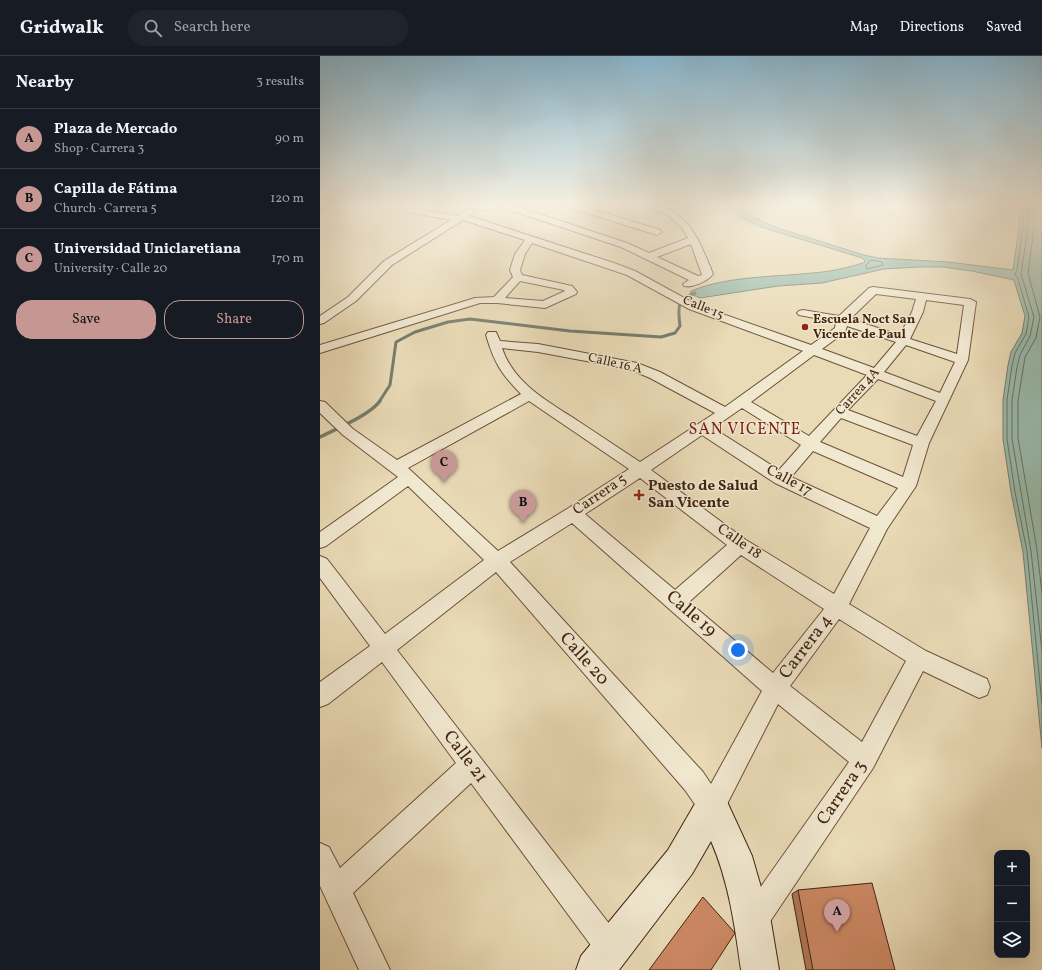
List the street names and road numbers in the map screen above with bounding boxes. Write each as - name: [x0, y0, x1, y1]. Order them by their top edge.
- street label: Calle 15: [680, 292, 726, 324]
- street label: Calle 16 A: [586, 349, 644, 379]
- street label: Carrea 4A: [832, 364, 884, 420]
- street label: Calle 17: [762, 460, 816, 502]
- street label: Carrera 5: [569, 469, 631, 521]
- street label: Calle 18: [713, 519, 765, 565]
- street label: Calle 19: [660, 585, 722, 643]
- street label: Carrera 4: [773, 609, 839, 685]
- street label: Calle 20: [553, 627, 615, 691]
- street label: Calle 21: [437, 725, 493, 789]
- street label: Carrera 3: [811, 755, 873, 831]

